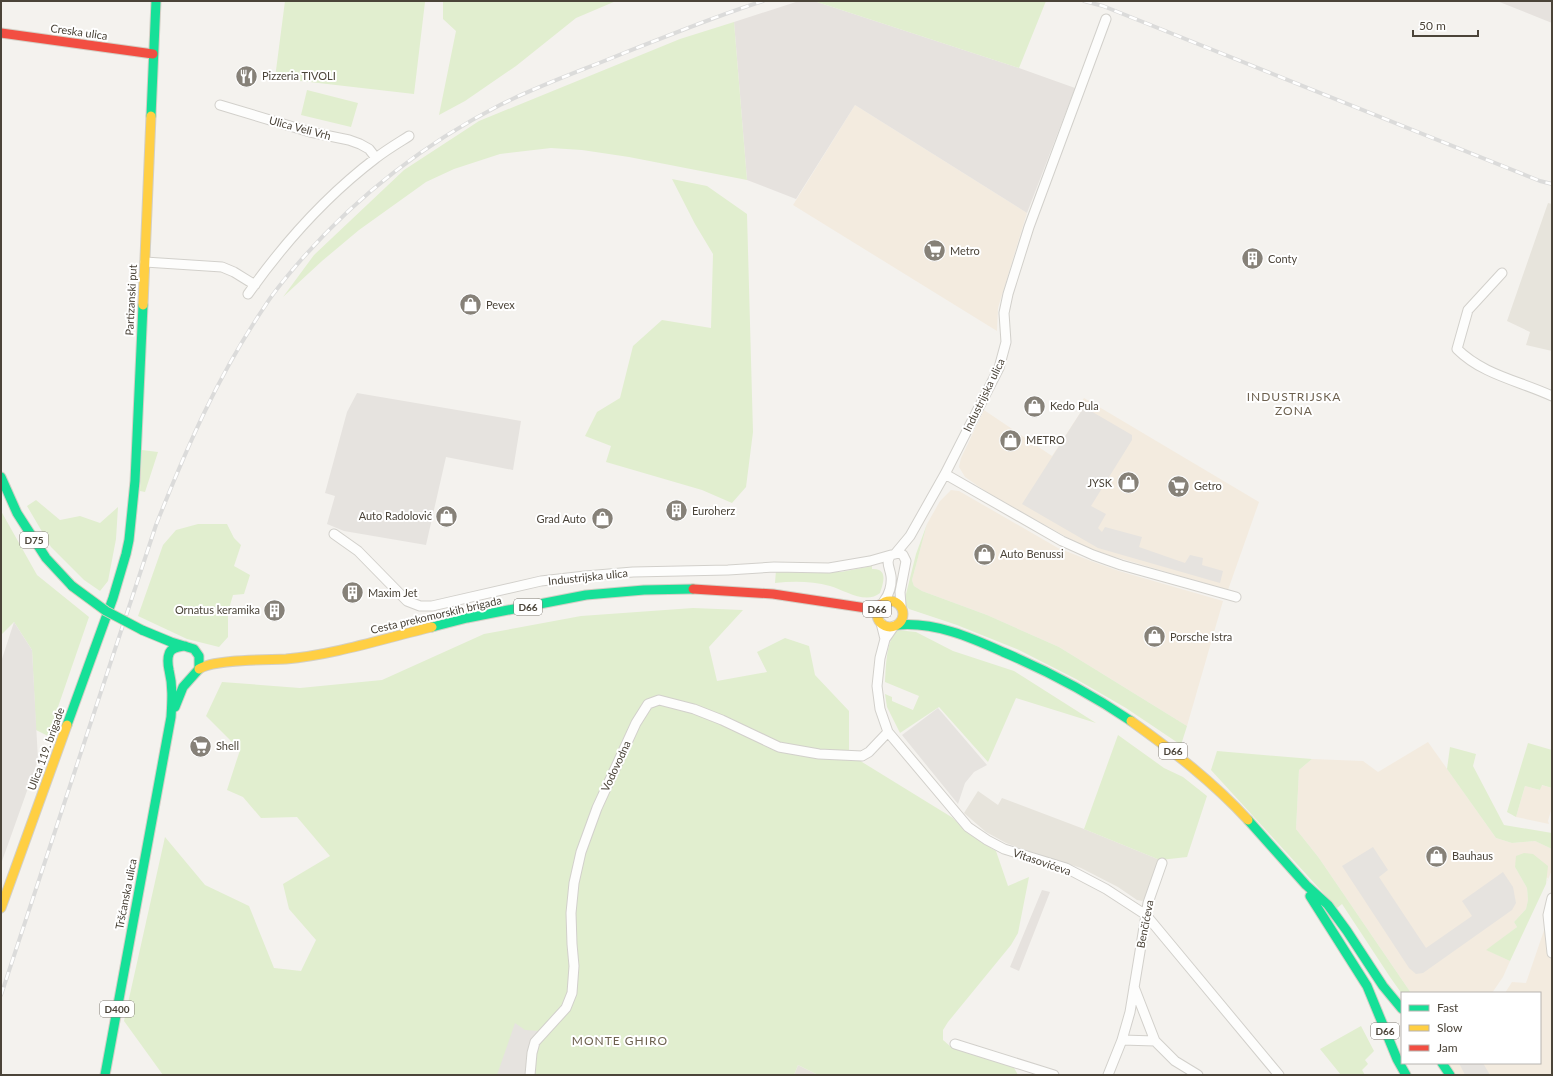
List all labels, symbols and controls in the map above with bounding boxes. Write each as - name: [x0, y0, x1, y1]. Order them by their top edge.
- scale bar: [1413, 12, 1478, 38]
- text: 50 m: [1419, 18, 1446, 33]
- street label: Creska ulica: [50, 21, 109, 42]
- restaurant icon: Pizzeria TIVOLI: [233, 63, 259, 89]
- place label: Pizzeria TIVOLI: [262, 69, 336, 82]
- street label: Ulica Veli Vrh: [268, 113, 332, 142]
- supermarket icon: Metro: [921, 238, 947, 264]
- place label: Metro: [950, 244, 980, 257]
- building icon: Conty: [1239, 246, 1265, 272]
- place label: Conty: [1268, 252, 1297, 265]
- street label: Partizanski put: [122, 264, 139, 336]
- shop icon: Pevex: [457, 292, 483, 318]
- place label: Pevex: [486, 298, 515, 311]
- street label: Industrijska ulica: [960, 356, 1007, 434]
- district label: INDUSTRIJSKA ZONA: [1247, 389, 1341, 418]
- shop icon: Kedo Pula: [1021, 393, 1047, 419]
- place label: Kedo Pula: [1050, 399, 1099, 412]
- shop icon: METRO: [997, 427, 1023, 453]
- place label: METRO: [1026, 433, 1065, 446]
- shop icon: JYSK: [1115, 470, 1141, 496]
- supermarket icon: Getro: [1165, 473, 1191, 499]
- place label: JYSK: [1087, 476, 1113, 489]
- place label: Getro: [1194, 479, 1222, 492]
- building icon: Euroherz: [663, 498, 689, 524]
- shop icon: Auto Radolović: [434, 503, 460, 529]
- place label: Euroherz: [692, 504, 735, 517]
- shop icon: Grad Auto: [589, 506, 615, 532]
- place label: Auto Radolović: [359, 509, 432, 522]
- place label: Grad Auto: [536, 512, 586, 525]
- road number: D75: [20, 532, 48, 548]
- shop icon: Auto Benussi: [972, 541, 998, 567]
- place label: Auto Benussi: [1000, 547, 1064, 560]
- street label: Industrijska ulica: [547, 566, 628, 587]
- building icon: Maxim Jet: [340, 580, 366, 606]
- place label: Maxim Jet: [368, 586, 417, 599]
- street label: Cesta prekomorskih brigada: [369, 593, 503, 636]
- building icon: Ornatus keramika: [262, 597, 288, 623]
- road number: D66: [514, 599, 542, 615]
- road number: D66: [863, 601, 891, 617]
- place label: Ornatus keramika: [175, 603, 260, 616]
- shop icon: Porsche Istra: [1141, 624, 1167, 650]
- place label: Porsche Istra: [1170, 630, 1232, 643]
- street label: Ulica 119. brigade: [24, 705, 67, 792]
- supermarket icon: Shell: [187, 733, 213, 759]
- street label: Vodovodna: [598, 738, 633, 793]
- place label: Shell: [216, 739, 239, 752]
- road number: D66: [1159, 743, 1187, 759]
- shop icon: Bauhaus: [1423, 843, 1449, 869]
- street label: Vitasovićeva: [1011, 846, 1073, 878]
- place label: Bauhaus: [1452, 849, 1493, 862]
- street label: Tršćanska ulica: [112, 858, 139, 930]
- street label: Benčićeva: [1133, 899, 1156, 949]
- legend: [1401, 992, 1541, 1064]
- text: Fast: [1437, 1000, 1459, 1015]
- road number: D400: [100, 1001, 134, 1017]
- text: Slow: [1437, 1020, 1463, 1035]
- road number: D66: [1371, 1023, 1399, 1039]
- district label: MONTE GHIRO: [572, 1033, 668, 1048]
- text: Jam: [1437, 1040, 1458, 1055]

